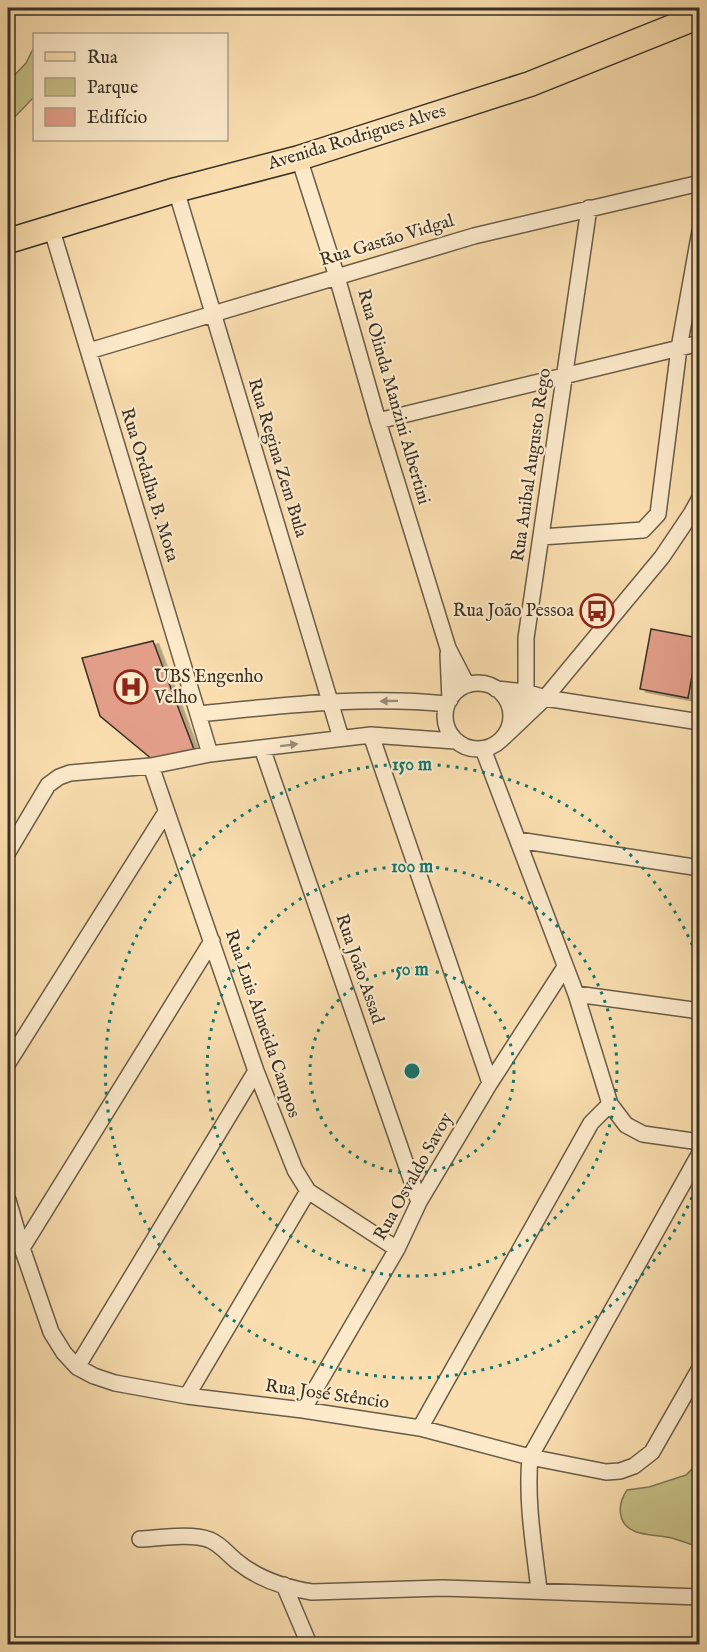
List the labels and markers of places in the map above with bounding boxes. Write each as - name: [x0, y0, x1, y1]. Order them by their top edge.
- bus stop icon: Rua João Pessoa: [579, 593, 615, 629]
- place label: Rua João Pessoa: [453, 600, 574, 623]
- place label: UBS Engenho Velho: [153, 666, 263, 710]
- hospital icon: UBS Engenho Velho: [113, 669, 149, 705]
- centre of rings: [402, 1061, 422, 1081]

